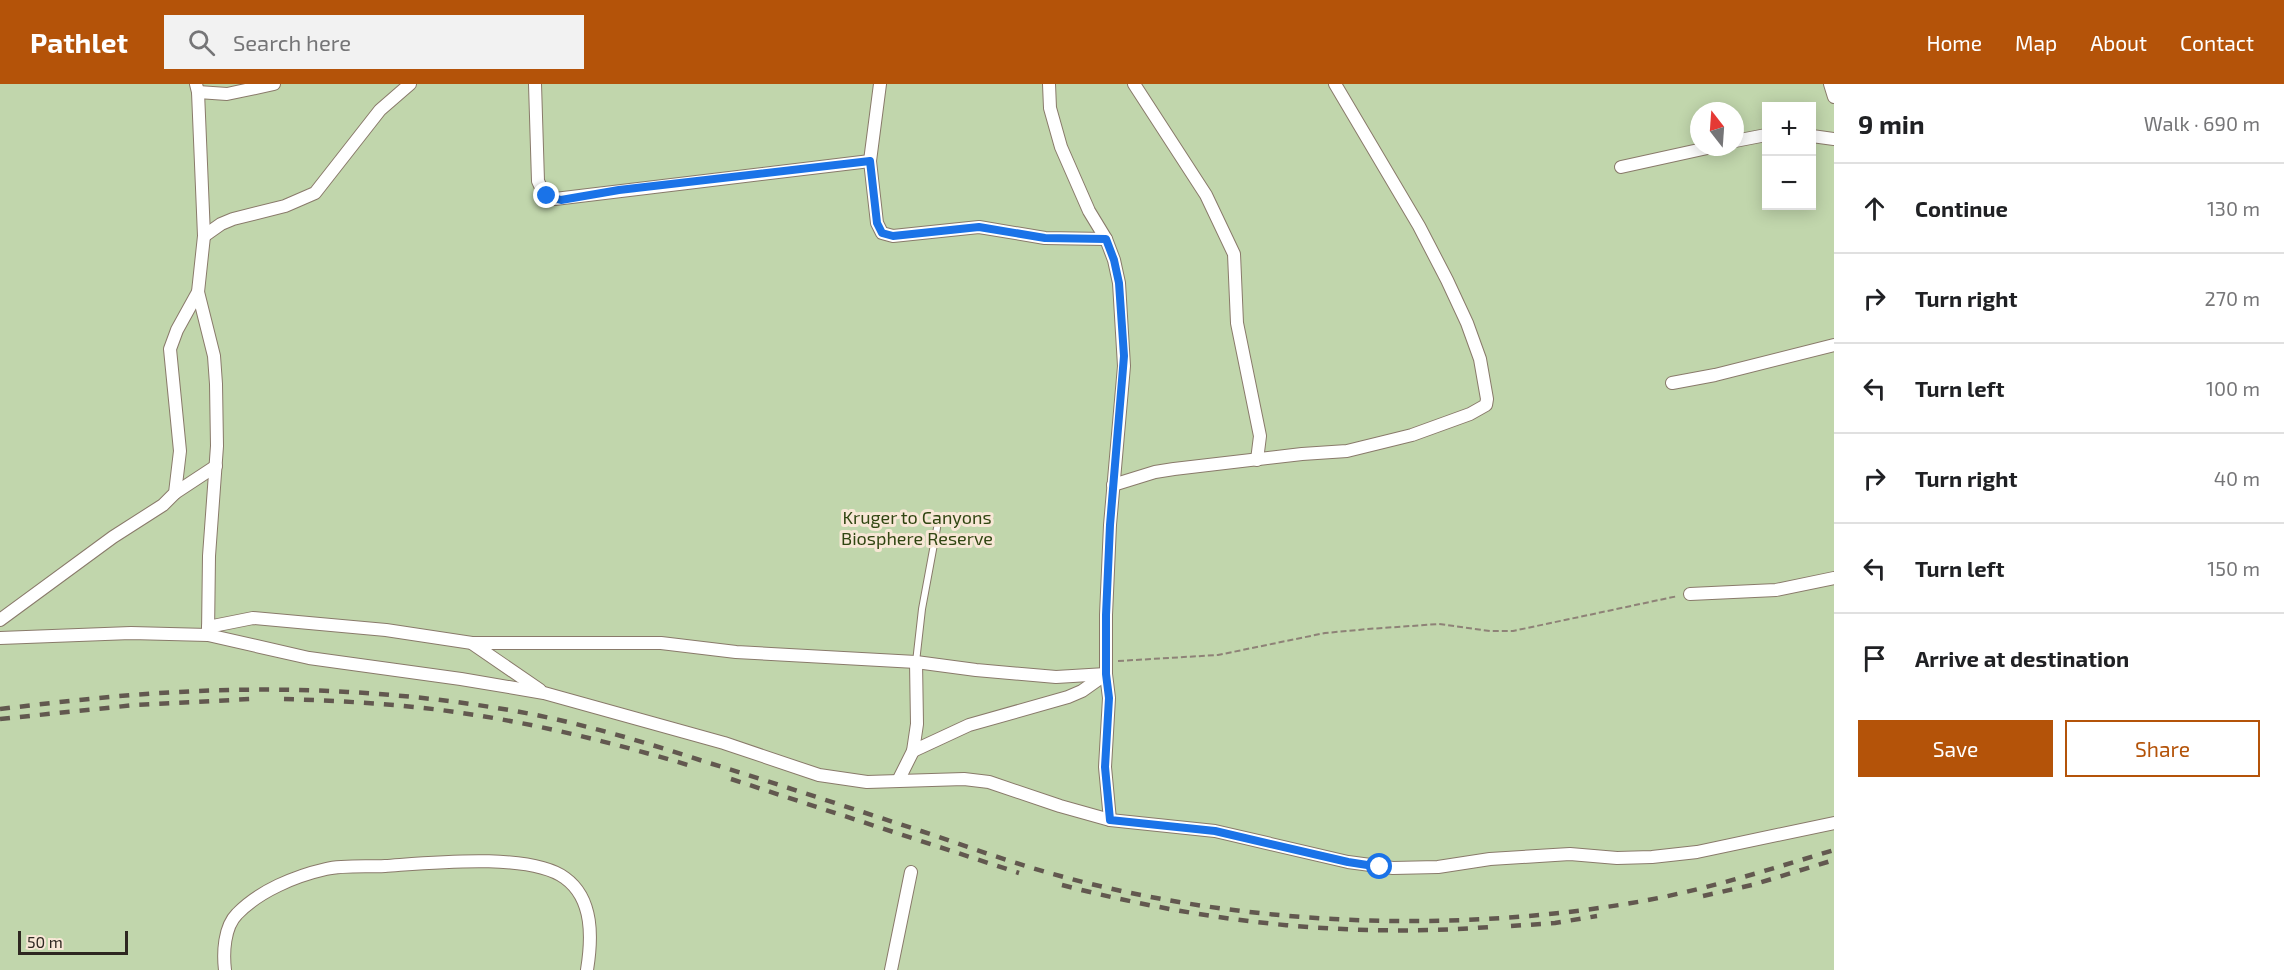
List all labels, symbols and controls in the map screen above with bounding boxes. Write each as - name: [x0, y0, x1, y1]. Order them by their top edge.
- search box: [164, 15, 584, 69]
- text: Pathlet: [30, 25, 128, 59]
- icon: search: [185, 26, 218, 59]
- text: Search here: [233, 29, 351, 55]
- text: Home: [1926, 30, 1982, 55]
- text: Map: [2015, 30, 2057, 55]
- text: About: [2090, 30, 2147, 55]
- text: Contact: [2180, 30, 2254, 55]
- north arrow: [1690, 102, 1744, 156]
- map controls: [1762, 102, 1816, 210]
- button: +: [1762, 102, 1816, 156]
- text: 9 min: [1858, 108, 1925, 139]
- text: Walk · 690 m: [2144, 111, 2260, 135]
- button: −: [1762, 156, 1816, 210]
- route end: [533, 182, 559, 208]
- icon: ahead: [1858, 192, 1891, 225]
- text: Continue: [1915, 195, 2008, 221]
- text: 130 m: [2207, 196, 2260, 220]
- icon: right: [1858, 282, 1891, 315]
- text: Turn right: [1915, 285, 2017, 311]
- text: 270 m: [2204, 286, 2260, 310]
- icon: left: [1858, 372, 1891, 405]
- text: Turn left: [1915, 375, 2004, 401]
- text: 100 m: [2206, 376, 2260, 400]
- icon: right: [1858, 462, 1891, 495]
- text: Turn right: [1915, 465, 2017, 491]
- text: 40 m: [2214, 466, 2260, 490]
- park label: Kruger to Canyons Biosphere Reserve: [841, 506, 993, 549]
- icon: left: [1858, 552, 1891, 585]
- text: Turn left: [1915, 555, 2004, 581]
- text: 150 m: [2207, 556, 2260, 580]
- icon: arrive: [1858, 642, 1891, 675]
- text: Arrive at destination: [1915, 645, 2129, 671]
- button: Save: [1858, 720, 2053, 777]
- button: Share: [2065, 720, 2260, 777]
- route start: [1366, 853, 1392, 879]
- scale bar: [18, 928, 128, 956]
- text: 50 m: [27, 932, 63, 951]

